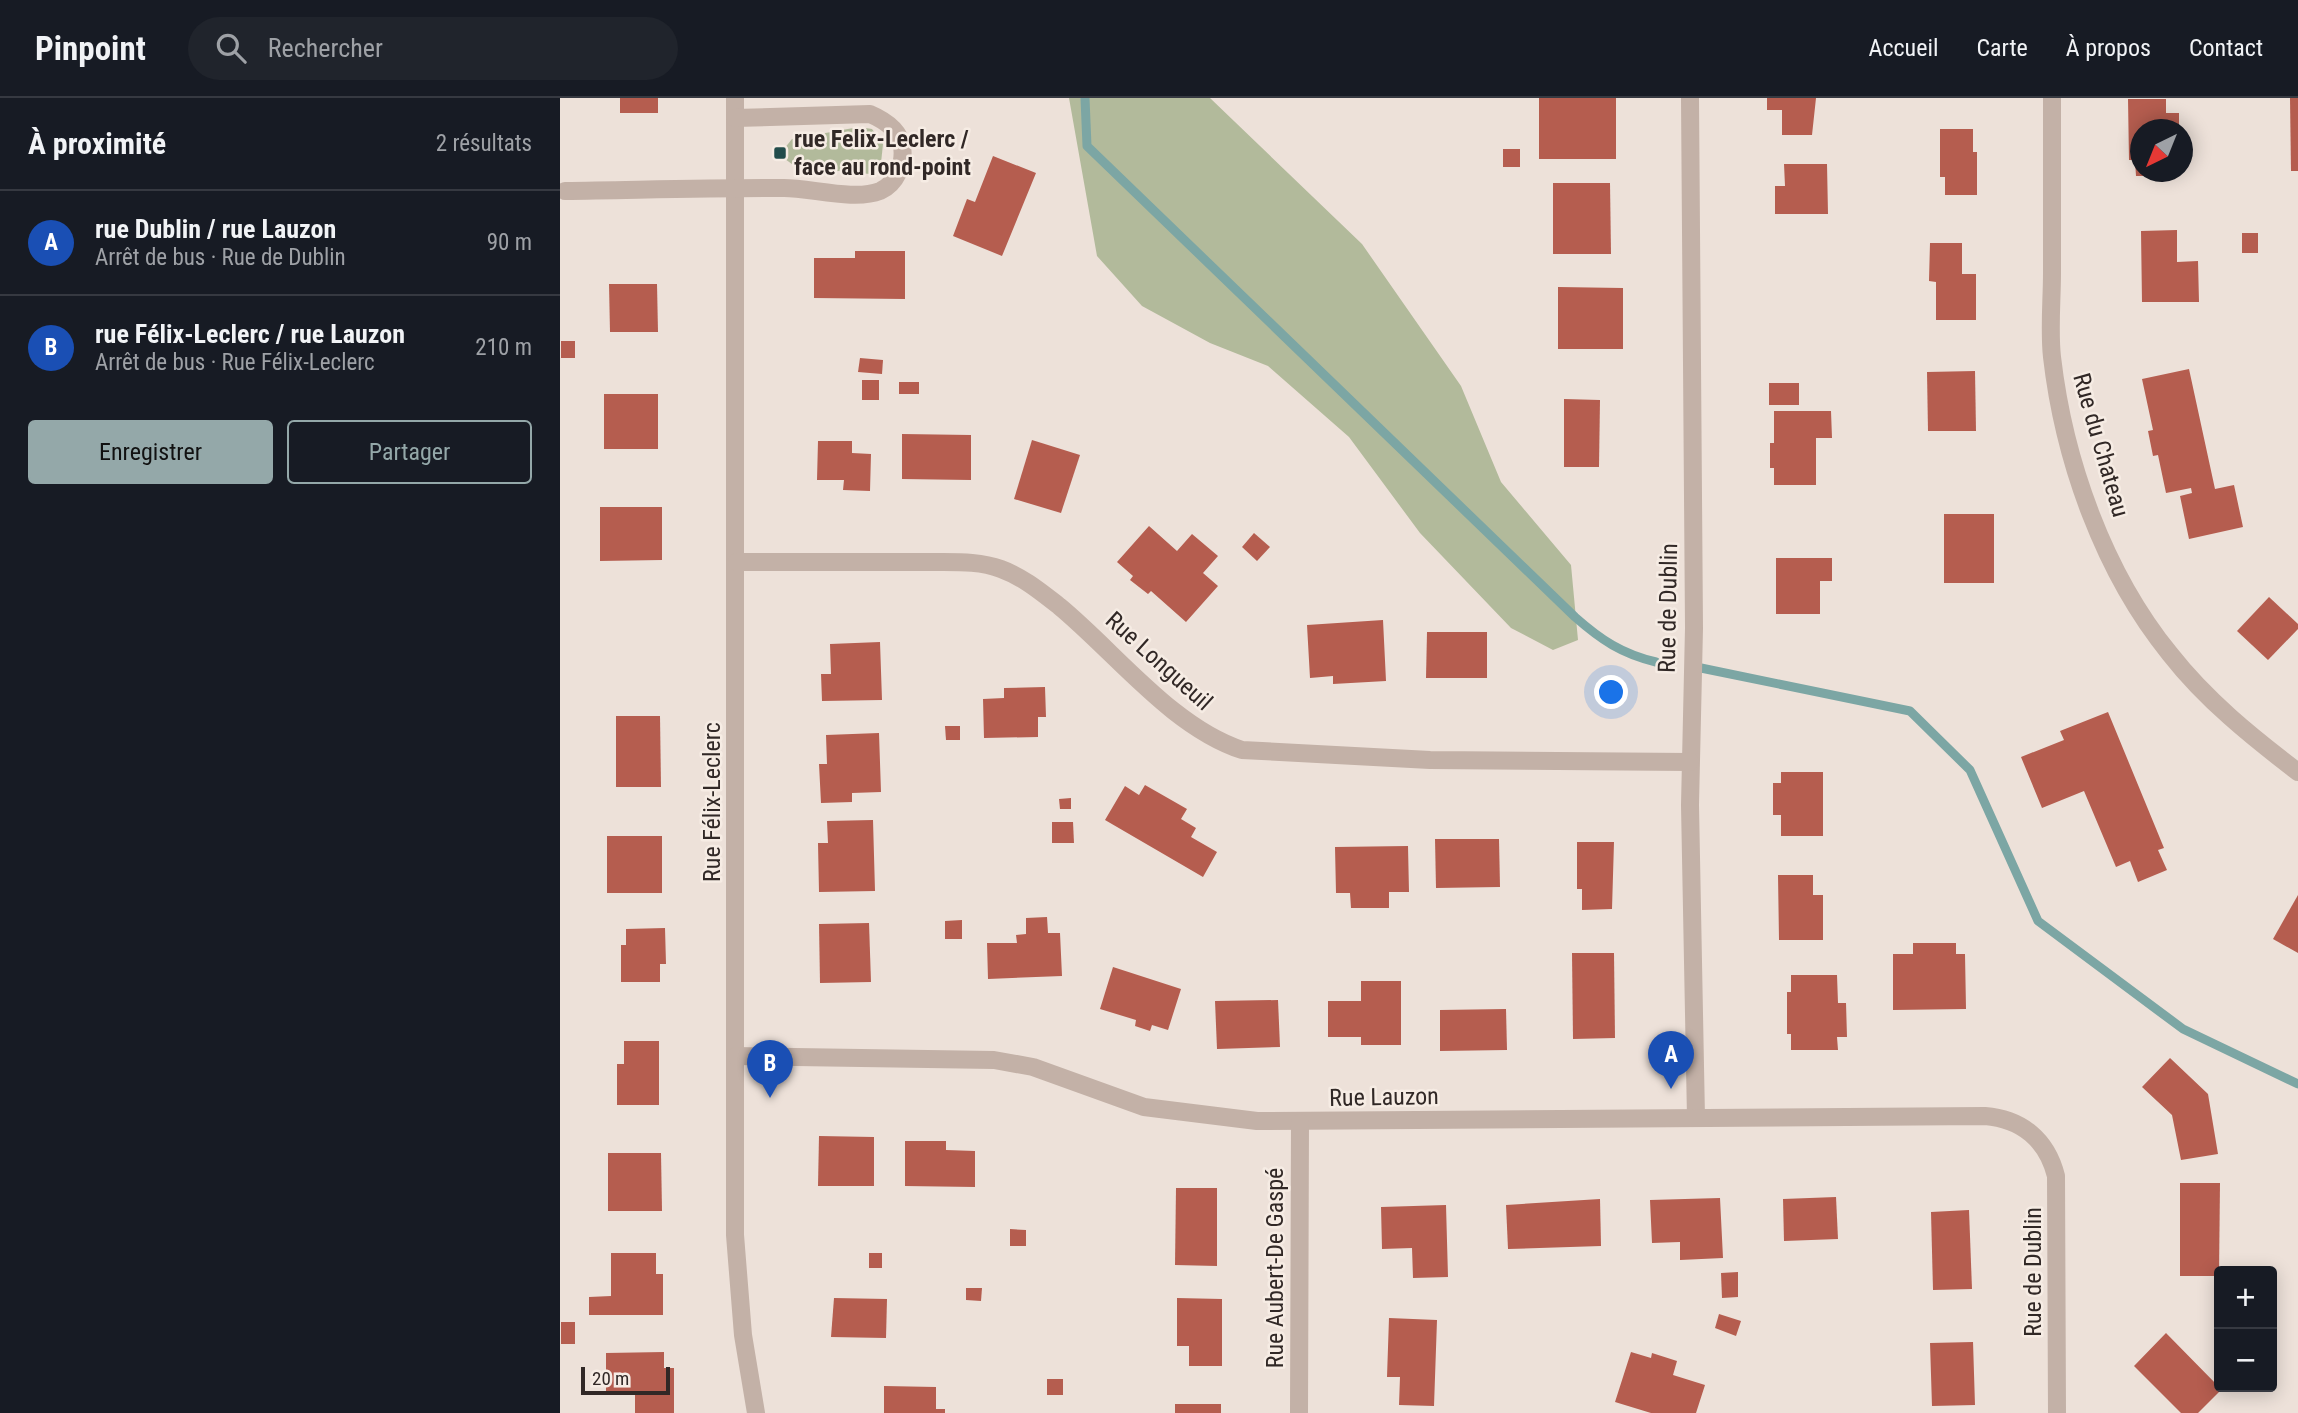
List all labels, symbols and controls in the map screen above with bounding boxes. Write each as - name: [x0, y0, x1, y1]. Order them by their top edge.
- search box: [188, 17, 678, 80]
- text: Pinpoint: [35, 29, 146, 68]
- icon: search: [212, 29, 250, 67]
- text: Rechercher: [268, 33, 383, 63]
- text: Accueil: [1869, 34, 1938, 62]
- text: Carte: [1976, 34, 2028, 62]
- text: À propos: [2066, 34, 2151, 62]
- text: Contact: [2189, 34, 2263, 62]
- north arrow: [2130, 119, 2193, 182]
- place label: rue Felix-Leclerc / face au rond-point: [794, 125, 971, 181]
- text: À proximité: [28, 126, 166, 161]
- text: 2 résultats: [436, 130, 532, 157]
- marker: rue Felix-Leclerc / face au rond-point: [772, 145, 788, 161]
- text: rue Dublin / rue Lauzon: [95, 214, 336, 244]
- text: A: [44, 229, 58, 256]
- text: 90 m: [487, 229, 532, 256]
- text: Arrêt de bus · Rue de Dublin: [95, 244, 346, 271]
- text: rue Félix-Leclerc / rue Lauzon: [95, 319, 405, 349]
- text: B: [45, 334, 57, 361]
- text: 210 m: [475, 334, 532, 361]
- text: Arrêt de bus · Rue Félix-Leclerc: [95, 349, 375, 376]
- street label: Rue du Chateau: [2067, 370, 2135, 520]
- button: Enregistrer: [28, 420, 273, 484]
- button: Partager: [287, 420, 532, 484]
- street label: Rue de Dublin: [1653, 543, 1683, 673]
- street label: Rue Longueuil: [1100, 606, 1218, 716]
- your location: [1594, 675, 1628, 709]
- street label: Rue Félix-Leclerc: [698, 722, 726, 882]
- pin: A: [1648, 1031, 1694, 1089]
- pin: B: [747, 1040, 793, 1098]
- street label: Rue Lauzon: [1329, 1082, 1439, 1112]
- street label: Rue Aubert-De Gaspé: [1261, 1168, 1289, 1368]
- street label: Rue de Dublin: [2019, 1207, 2047, 1337]
- map controls: [2214, 1266, 2277, 1392]
- button: +: [2214, 1266, 2277, 1329]
- button: −: [2214, 1329, 2277, 1392]
- scale bar: [581, 1364, 670, 1396]
- text: 20 m: [592, 1367, 629, 1390]

